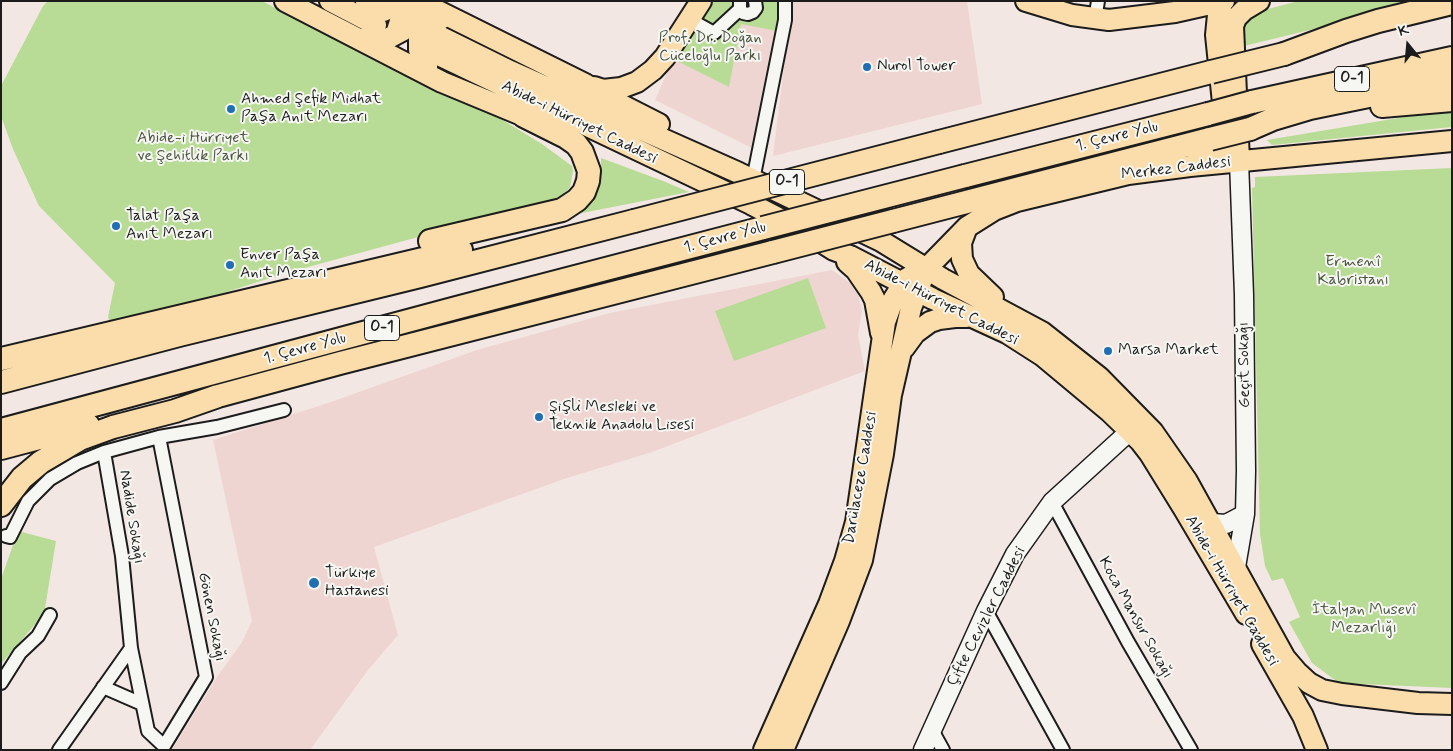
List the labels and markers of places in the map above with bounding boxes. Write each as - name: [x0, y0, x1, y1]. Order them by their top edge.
- place label: Nurol Tower: [877, 57, 956, 77]
- marker: Nurol Tower: [861, 61, 873, 73]
- place label: Ahmed Şefik Midhat Paşa Anıt Mezarı: [241, 90, 381, 128]
- marker: Ahmed Şefik Midhat Paşa Anıt Mezarı: [225, 103, 237, 115]
- place label: Talat Paşa Anıt Mezarı: [126, 207, 213, 245]
- marker: Talat Paşa Anıt Mezarı: [110, 220, 122, 232]
- place label: Enver Paşa Anıt Mezarı: [240, 246, 327, 284]
- marker: Enver Paşa Anıt Mezarı: [224, 259, 236, 271]
- place label: Marsa Market: [1118, 341, 1219, 361]
- marker: Marsa Market: [1102, 345, 1114, 357]
- place label: Şişli Mesleki ve Teknik Anadolu Lisesi: [549, 398, 694, 436]
- marker: Şişli Mesleki ve Teknik Anadolu Lisesi: [533, 411, 545, 423]
- place label: Türkiye Hastanesi: [325, 564, 389, 602]
- marker: Türkiye Hastanesi: [307, 576, 321, 590]

